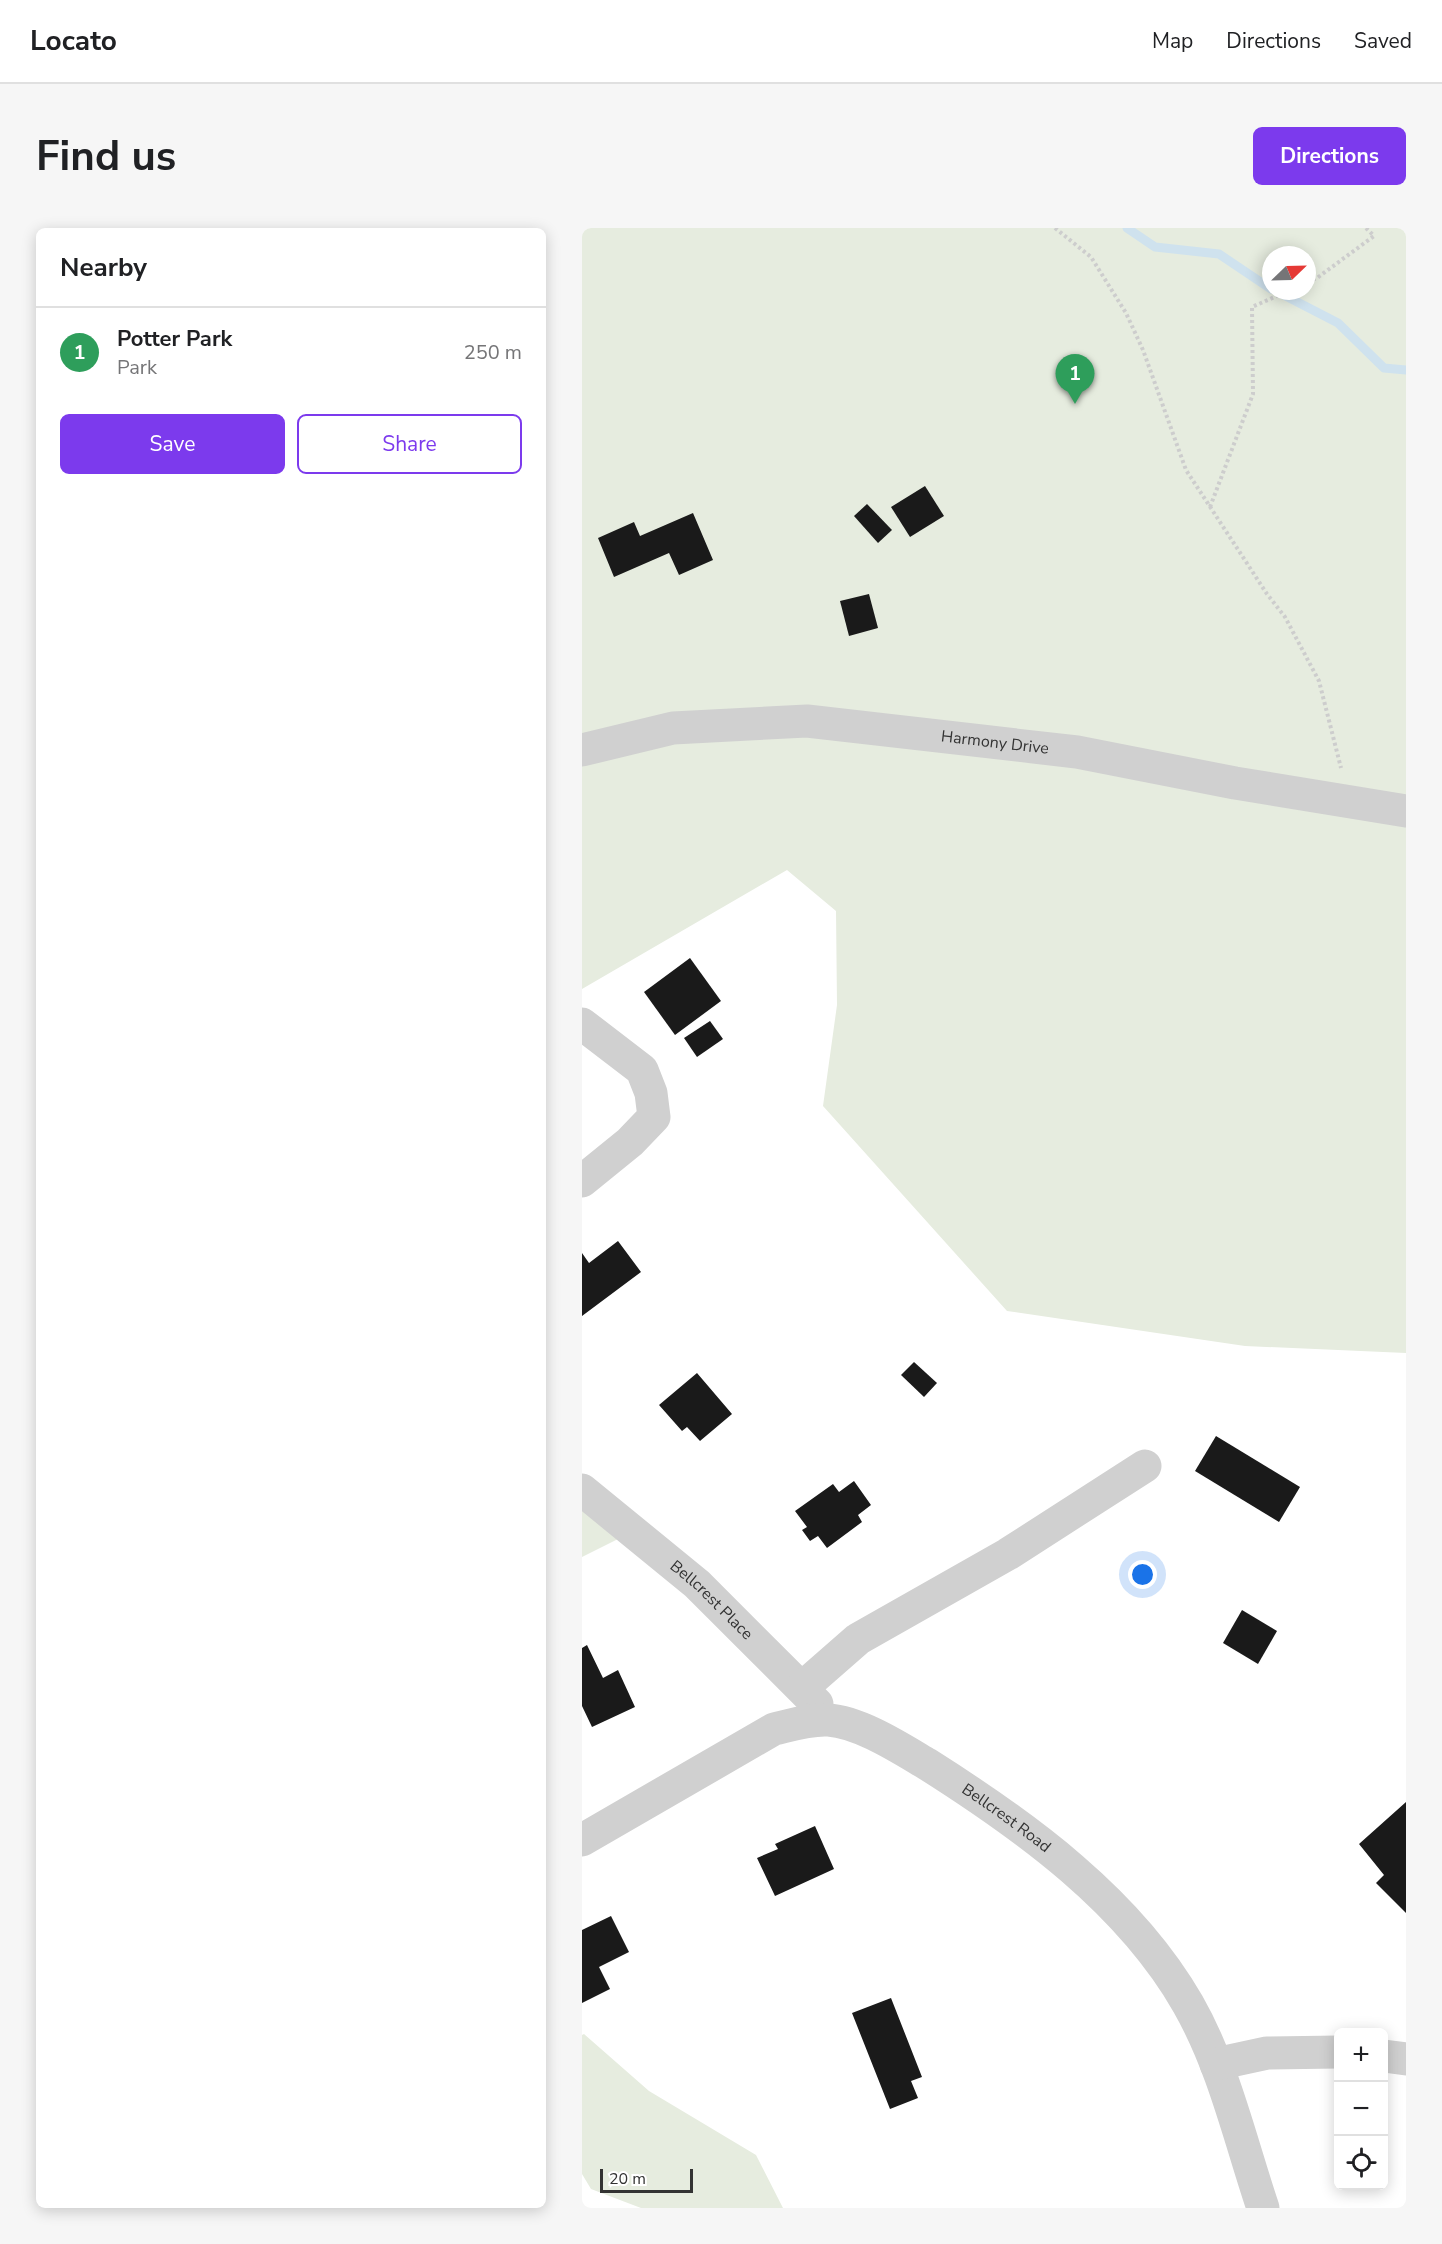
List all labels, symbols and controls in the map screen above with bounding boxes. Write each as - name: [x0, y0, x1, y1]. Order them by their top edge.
- text: Locato: [30, 22, 117, 60]
- text: Map: [1152, 27, 1193, 55]
- text: Directions: [1226, 27, 1321, 55]
- text: Saved: [1354, 27, 1412, 55]
- button: Directions: [1253, 127, 1406, 185]
- text: Find us: [36, 128, 176, 185]
- north arrow: [1262, 246, 1316, 300]
- text: Nearby: [60, 250, 147, 285]
- text: Potter Park: [117, 324, 232, 354]
- text: 1: [74, 339, 86, 366]
- text: 250 m: [464, 339, 522, 366]
- text: Park: [117, 354, 157, 381]
- pin: 1: [1056, 354, 1094, 404]
- button: Save: [60, 414, 285, 474]
- button: Share: [297, 414, 522, 474]
- street label: Harmony Drive: [940, 725, 1050, 760]
- street label: Bellcrest Place: [665, 1555, 758, 1645]
- your location: [1128, 1560, 1157, 1589]
- street label: Bellcrest Road: [957, 1778, 1055, 1858]
- map controls: [1334, 2028, 1388, 2190]
- button: +: [1334, 2028, 1388, 2082]
- button: −: [1334, 2082, 1388, 2136]
- button: locate: [1334, 2136, 1388, 2190]
- scale bar: [600, 2166, 693, 2194]
- text: 20 m: [609, 2168, 646, 2190]

